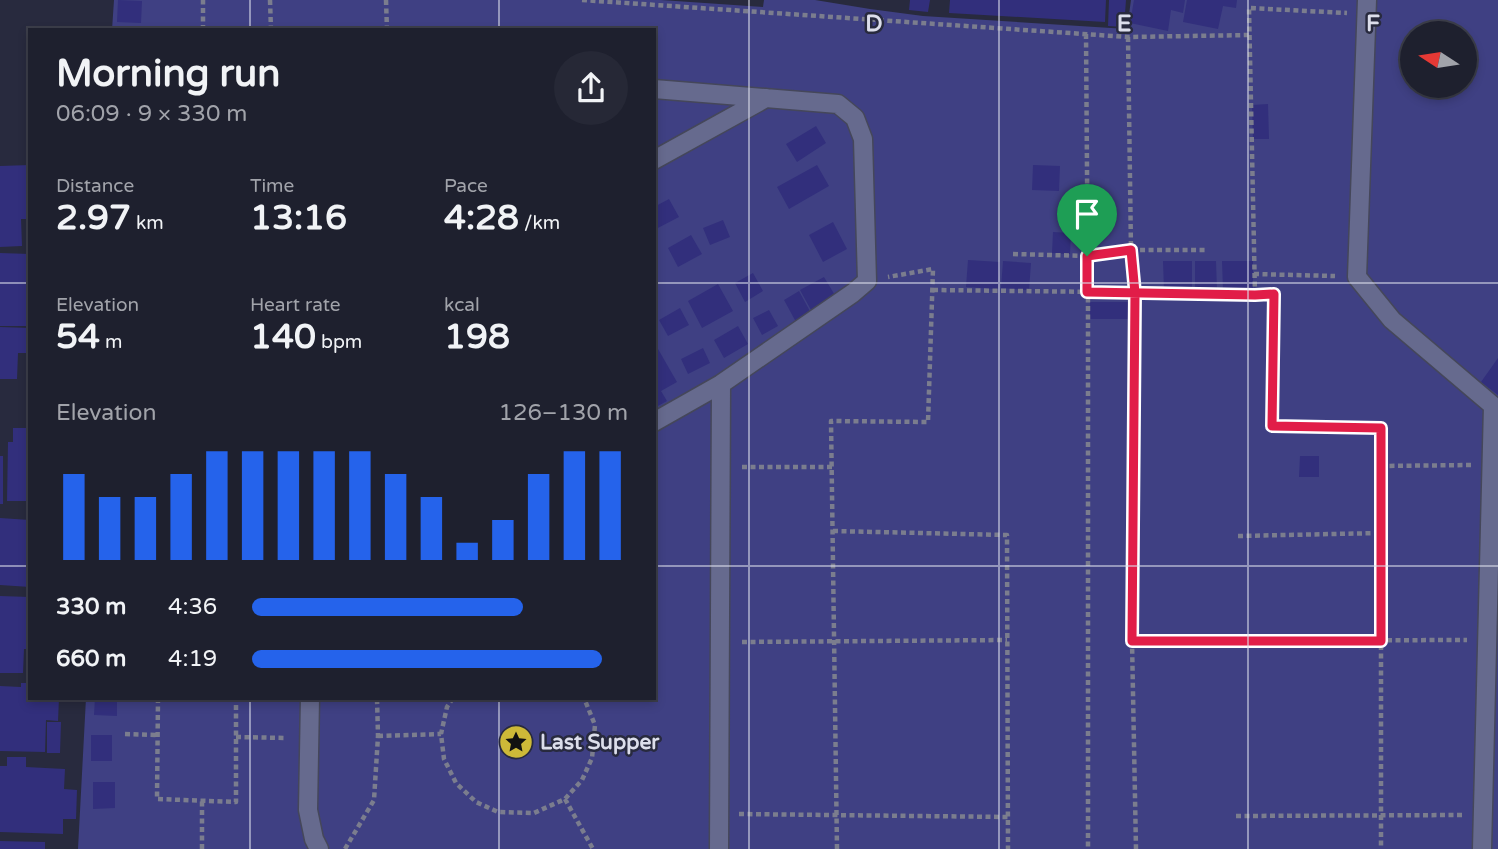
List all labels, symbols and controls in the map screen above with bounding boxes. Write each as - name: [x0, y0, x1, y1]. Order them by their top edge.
- text: D: [865, 10, 883, 38]
- text: E: [1117, 10, 1131, 38]
- text: F: [1366, 10, 1380, 38]
- north arrow: [1400, 21, 1477, 98]
- map controls: [1400, 21, 1477, 98]
- text: Morning run: [56, 51, 280, 97]
- button: share: [554, 51, 628, 125]
- text: 06:09 · 9 × 330 m: [56, 100, 247, 128]
- text: Distance: [56, 175, 134, 197]
- text: Time: [250, 175, 294, 197]
- text: Pace: [444, 175, 488, 197]
- pin: [1057, 184, 1117, 256]
- icon: arrive: [1068, 195, 1106, 233]
- text: 2.97: [56, 197, 131, 239]
- text: 13:16: [250, 197, 347, 239]
- text: 4:28: [444, 197, 519, 239]
- text: km: [131, 212, 164, 234]
- text: /km: [519, 212, 560, 234]
- text: Elevation: [56, 294, 139, 316]
- text: Heart rate: [250, 294, 341, 316]
- text: kcal: [444, 294, 480, 316]
- text: 54: [56, 316, 100, 358]
- text: 140: [250, 316, 316, 358]
- text: 198: [444, 316, 510, 358]
- text: m: [100, 331, 122, 353]
- text: bpm: [316, 331, 362, 353]
- text: Elevation: [56, 399, 157, 427]
- text: 126–130 m: [499, 399, 628, 427]
- text: 330 m: [56, 593, 126, 621]
- text: 4:36: [168, 593, 217, 621]
- text: 660 m: [56, 645, 126, 673]
- text: 4:19: [168, 645, 217, 673]
- place icon: Last Supper: [497, 723, 535, 761]
- place label: Last Supper: [540, 730, 660, 755]

